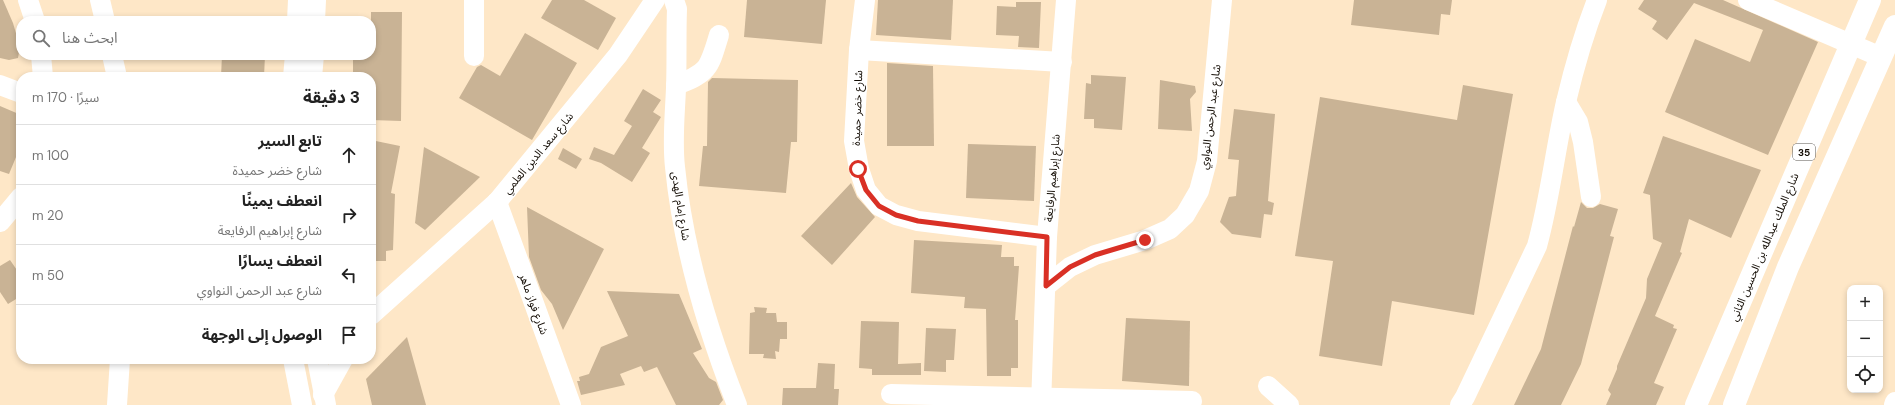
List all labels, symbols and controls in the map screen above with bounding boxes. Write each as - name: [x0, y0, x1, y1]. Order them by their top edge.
- search box: [16, 16, 376, 60]
- icon: search: [30, 27, 52, 49]
- text: ابحث هنا: [62, 28, 118, 48]
- street label: شارع عبد الرحمن النواوي: [1197, 63, 1226, 171]
- street label: شارع خضر حميدة: [849, 69, 866, 146]
- text: 3 دقيقة: [303, 86, 360, 108]
- text: سيرًا · 170 m: [32, 89, 99, 106]
- street label: شارع سعد الدين العلمي: [500, 109, 578, 198]
- text: تابع السير: [258, 131, 322, 151]
- street label: شارع إبراهيم الرفايعة: [1041, 133, 1065, 223]
- icon: ahead: [338, 144, 360, 166]
- road number: 35: [1793, 144, 1815, 160]
- text: 100 m: [32, 147, 69, 164]
- route start: [849, 160, 867, 178]
- text: شارع خضر حميدة: [232, 162, 322, 179]
- street label: شارع إمام الهدى: [668, 171, 693, 242]
- street label: شارع الملك عبدالله بن الحسين الثاني: [1726, 171, 1804, 324]
- text: انعطف يمينًا: [242, 191, 322, 211]
- icon: right: [338, 204, 360, 226]
- text: 20 m: [32, 207, 63, 224]
- text: شارع إبراهيم الرفايعة: [218, 222, 322, 239]
- route end: [1136, 231, 1154, 249]
- text: انعطف يسارًا: [238, 251, 322, 271]
- icon: left: [338, 264, 360, 286]
- text: 50 m: [32, 267, 64, 284]
- street label: شارع فواز ماهر: [515, 271, 552, 337]
- text: شارع عبد الرحمن النواوي: [197, 282, 322, 299]
- map controls: [1847, 285, 1883, 393]
- button: +: [1847, 285, 1883, 321]
- button: −: [1847, 321, 1883, 357]
- icon: arrive: [338, 324, 360, 346]
- text: الوصول إلى الوجهة: [202, 325, 322, 345]
- button: locate: [1847, 357, 1883, 393]

